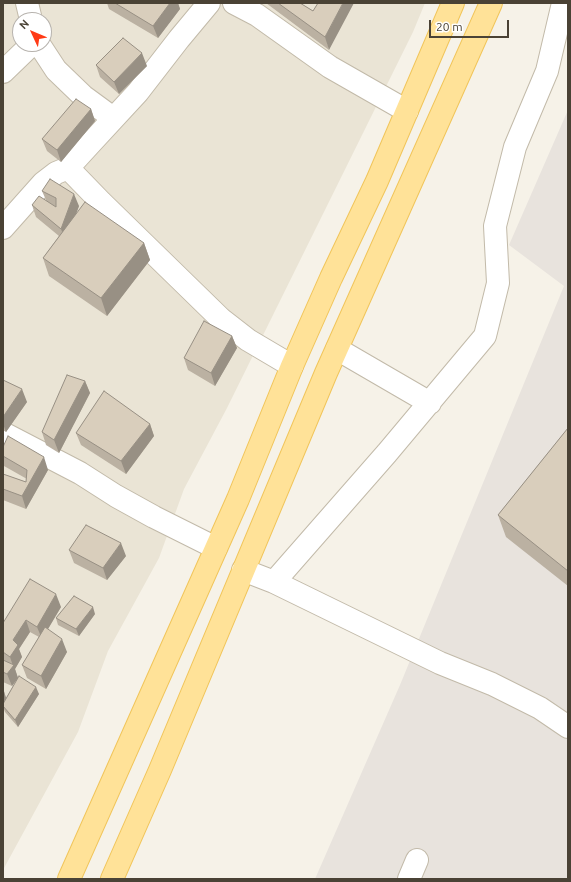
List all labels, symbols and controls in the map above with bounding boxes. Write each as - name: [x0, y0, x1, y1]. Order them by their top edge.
- north arrow: [12, 12, 52, 52]
- scale bar: [431, 12, 511, 38]
- text: N: [17, 17, 31, 31]
- text: 20 m: [436, 20, 463, 33]

